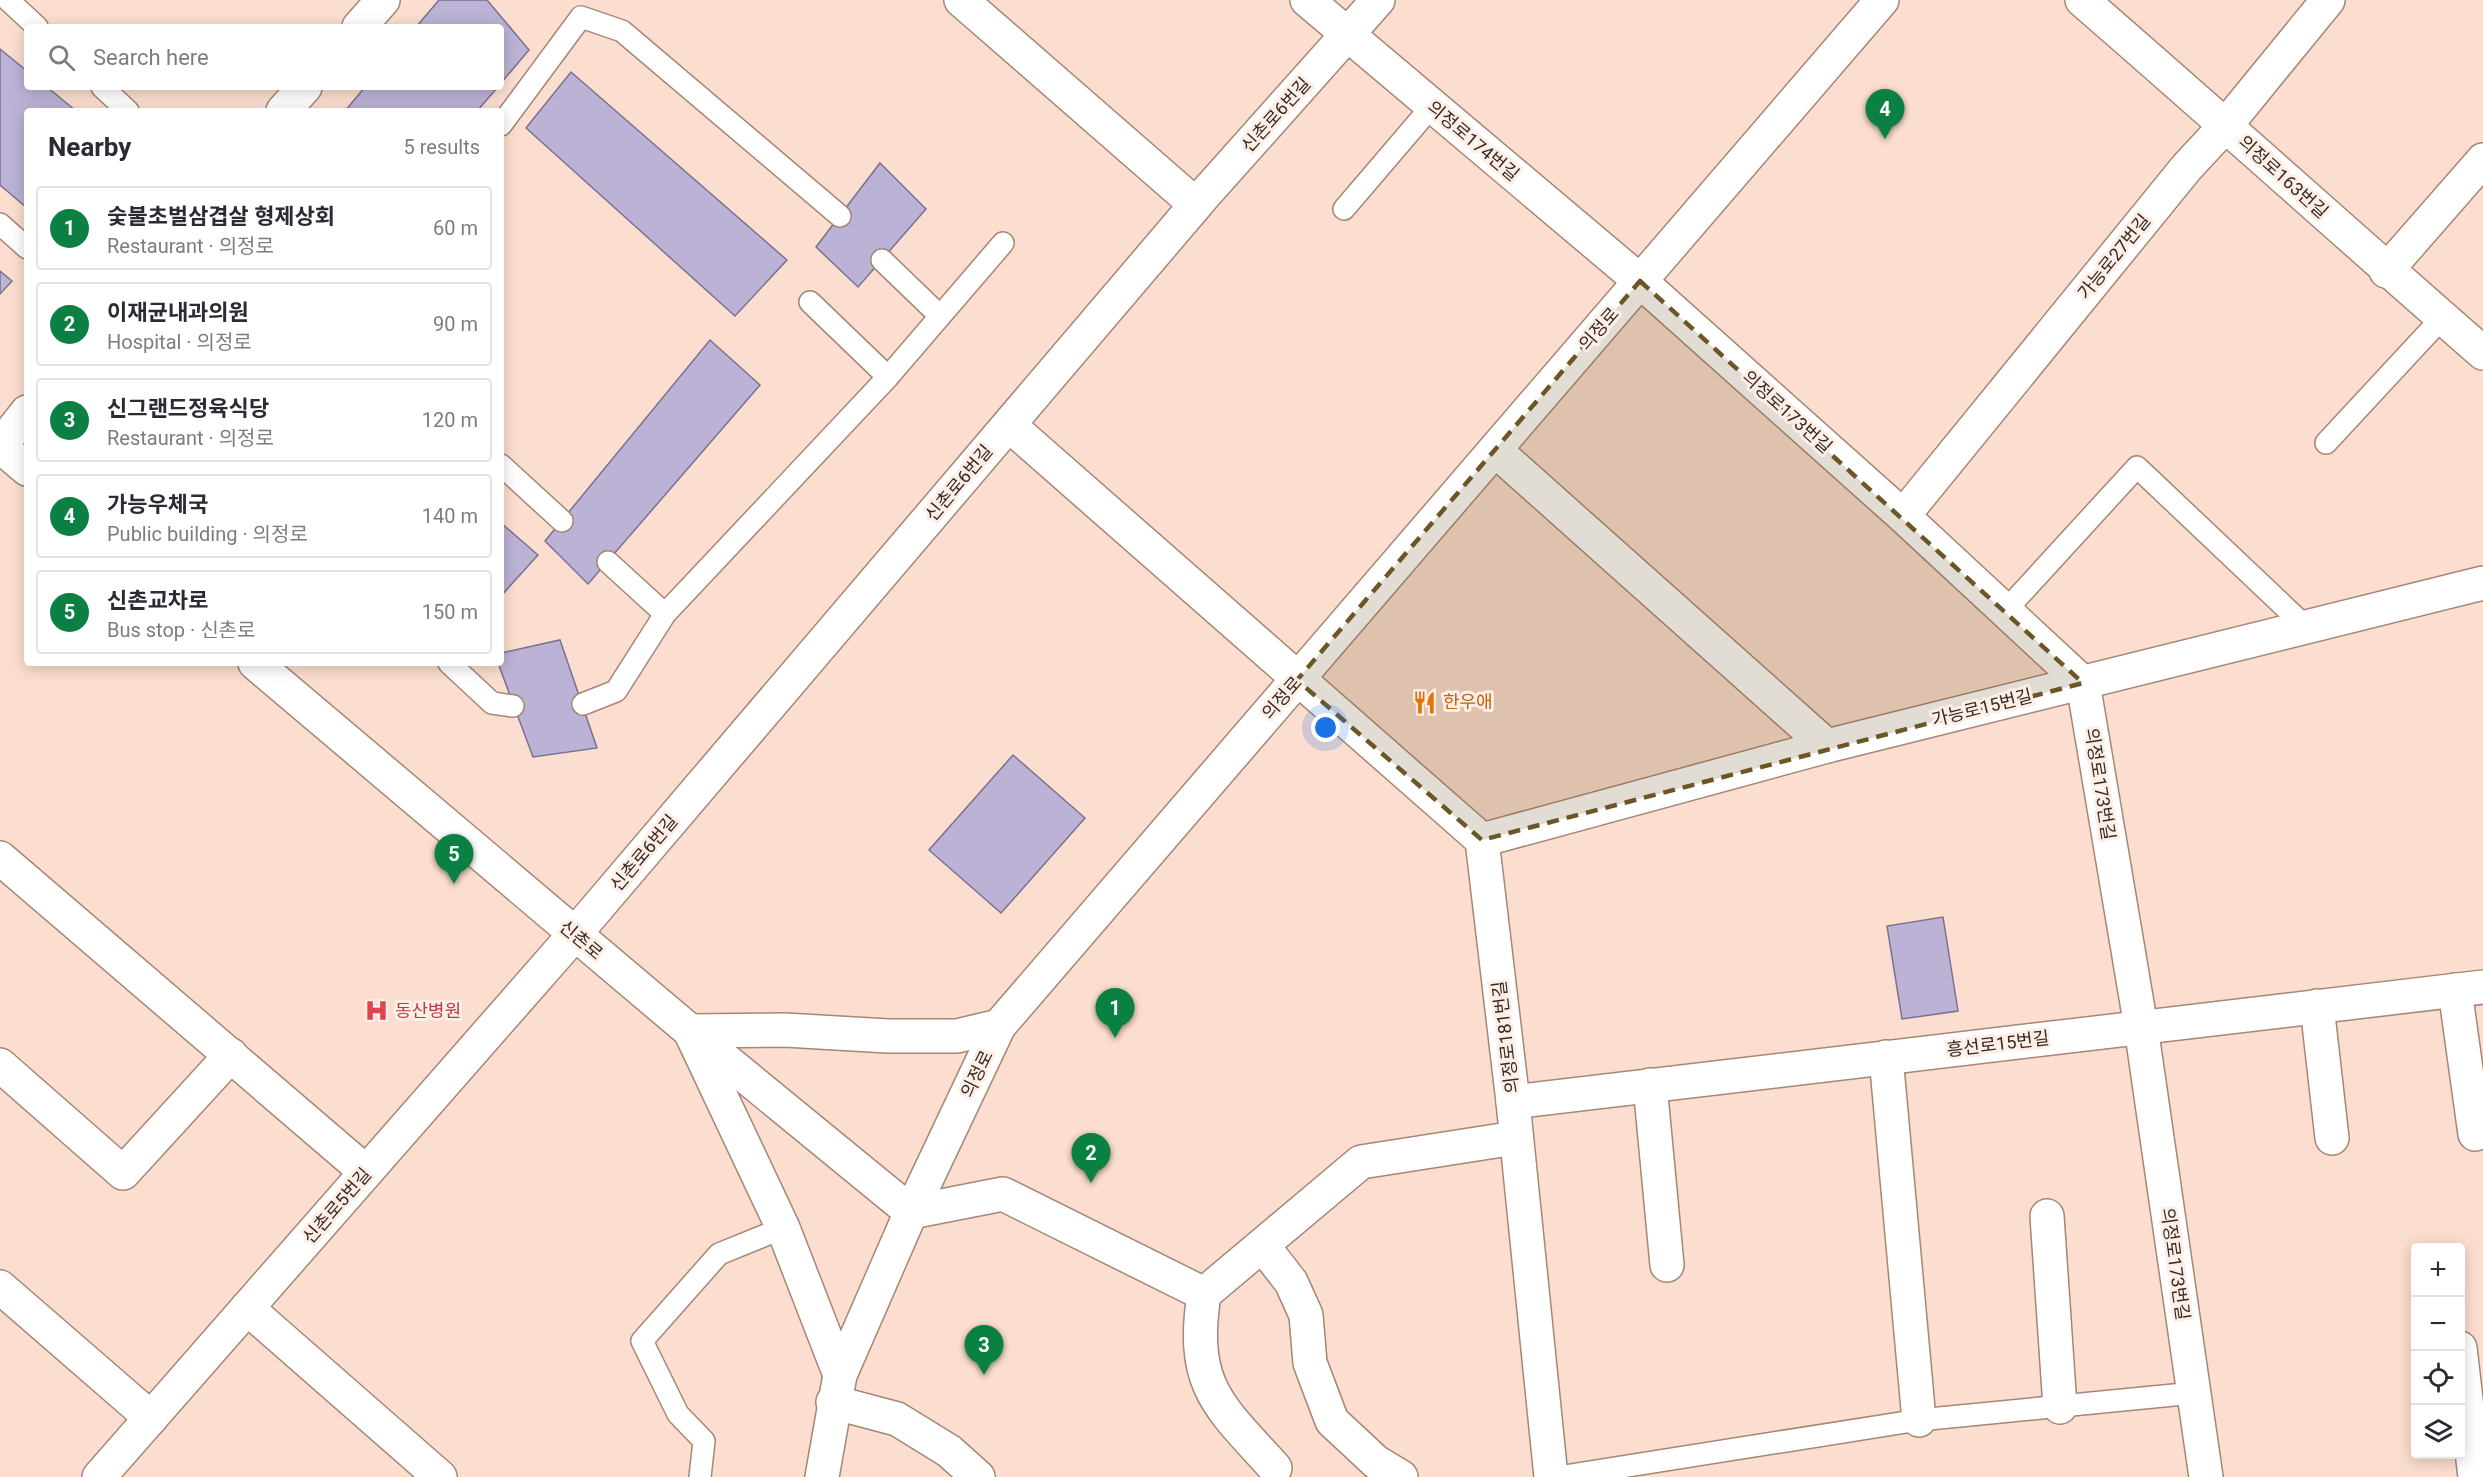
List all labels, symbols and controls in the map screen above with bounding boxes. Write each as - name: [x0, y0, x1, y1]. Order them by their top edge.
- search box: [24, 24, 504, 90]
- icon: search: [45, 41, 78, 74]
- text: Search here: [93, 45, 209, 70]
- street label: 신촌로6번길: [1237, 73, 1315, 156]
- pin: 4: [1866, 90, 1904, 139]
- street label: 의정로174번길: [1423, 96, 1523, 185]
- street label: 의정로163번길: [2234, 131, 2332, 222]
- text: Nearby: [48, 132, 131, 162]
- text: 5 results: [404, 135, 480, 159]
- text: 숯불초벌삼겹살 형제상회: [107, 204, 335, 229]
- street label: 가능로27번길: [2073, 210, 2154, 303]
- text: 1: [64, 216, 75, 240]
- text: 60 m: [433, 216, 478, 240]
- text: Restaurant · 의정로: [107, 234, 274, 258]
- text: 이재균내과의원: [107, 300, 249, 325]
- street label: 의정로: [1574, 303, 1623, 354]
- text: 2: [64, 312, 75, 336]
- text: 90 m: [433, 312, 478, 336]
- text: Hospital · 의정로: [107, 330, 252, 354]
- street label: 의정로173번길: [1738, 366, 1836, 457]
- text: 신그랜드정육식당: [107, 396, 269, 421]
- text: 3: [64, 408, 75, 432]
- text: 120 m: [422, 408, 478, 432]
- text: Restaurant · 의정로: [107, 426, 274, 450]
- street label: 신촌로6번길: [921, 440, 997, 525]
- text: 가능우체국: [107, 492, 208, 517]
- text: 4: [64, 504, 75, 528]
- text: 140 m: [422, 504, 478, 528]
- text: Public building · 의정로: [107, 522, 308, 546]
- text: 신촌교차로: [107, 588, 208, 613]
- text: 5: [64, 600, 75, 624]
- text: 150 m: [422, 600, 478, 624]
- text: Bus stop · 신촌로: [107, 618, 255, 642]
- street label: 의정로: [1257, 672, 1306, 723]
- street label: 가능로15번길: [1929, 685, 2034, 730]
- restaurant icon: 한우애: [1412, 689, 1438, 715]
- place label: 한우애: [1443, 691, 1493, 712]
- your location: [1311, 713, 1340, 742]
- street label: 의정로173번길: [2081, 726, 2120, 841]
- street label: 신촌로6번길: [606, 810, 682, 895]
- pin: 5: [434, 834, 474, 884]
- street label: 신촌로: [556, 916, 607, 964]
- street label: 의정로181번길: [1488, 980, 1523, 1094]
- pin: 1: [1096, 988, 1134, 1038]
- hospital icon: 동산병원: [364, 998, 390, 1024]
- place label: 동산병원: [395, 1000, 461, 1021]
- street label: 흥선로15번길: [1946, 1027, 2050, 1060]
- street label: 의정로: [956, 1047, 997, 1101]
- pin: 2: [1072, 1134, 1110, 1183]
- street label: 신촌로5번길: [298, 1164, 375, 1248]
- street label: 의정로173번길: [2157, 1206, 2194, 1321]
- map controls: [2411, 1243, 2465, 1459]
- button: +: [2411, 1243, 2465, 1297]
- button: −: [2411, 1297, 2465, 1351]
- pin: 3: [964, 1326, 1004, 1375]
- button: locate: [2411, 1351, 2465, 1405]
- button: layers: [2411, 1405, 2465, 1459]

